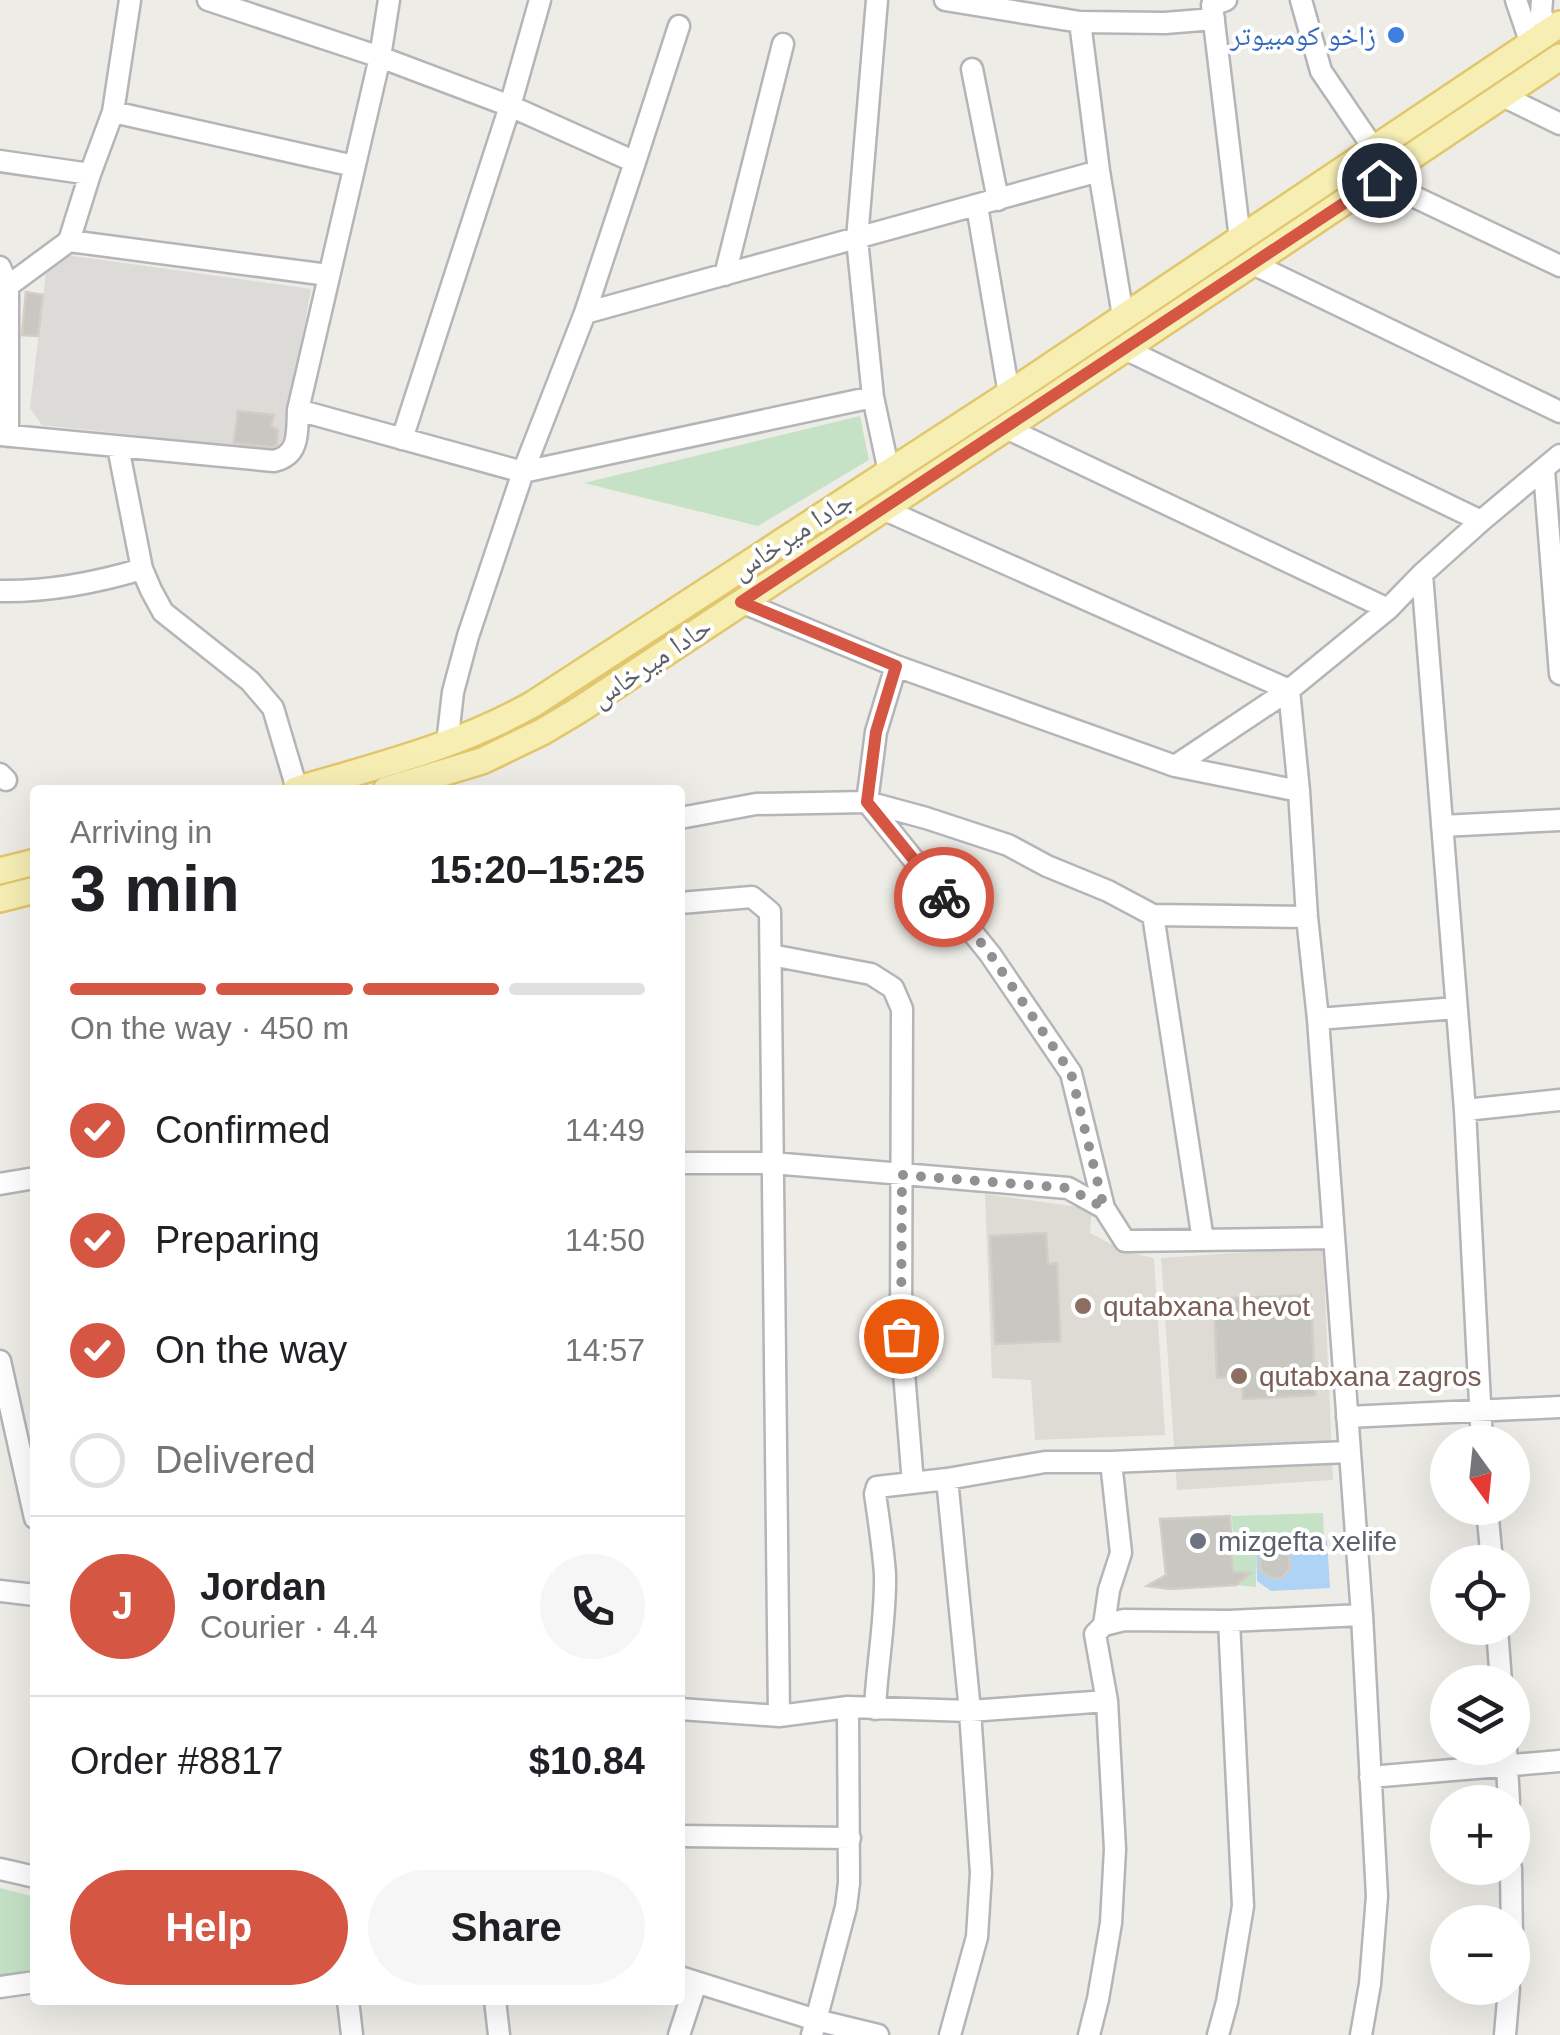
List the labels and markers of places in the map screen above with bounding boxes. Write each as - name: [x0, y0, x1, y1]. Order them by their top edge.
- place label: زاخو كومبيوتر: [1229, 20, 1376, 51]
- marker: زاخو كومبيوتر: [1385, 24, 1407, 46]
- pin: [1337, 138, 1422, 223]
- place label: qutabxana hevot: [1103, 1291, 1310, 1322]
- pin: [859, 1294, 944, 1379]
- marker: qutabxana hevot: [1072, 1295, 1094, 1317]
- place label: qutabxana zagros: [1259, 1361, 1482, 1392]
- marker: qutabxana zagros: [1228, 1365, 1250, 1387]
- place label: mizgefta xelife: [1218, 1526, 1397, 1557]
- marker: mizgefta xelife: [1187, 1530, 1209, 1552]

